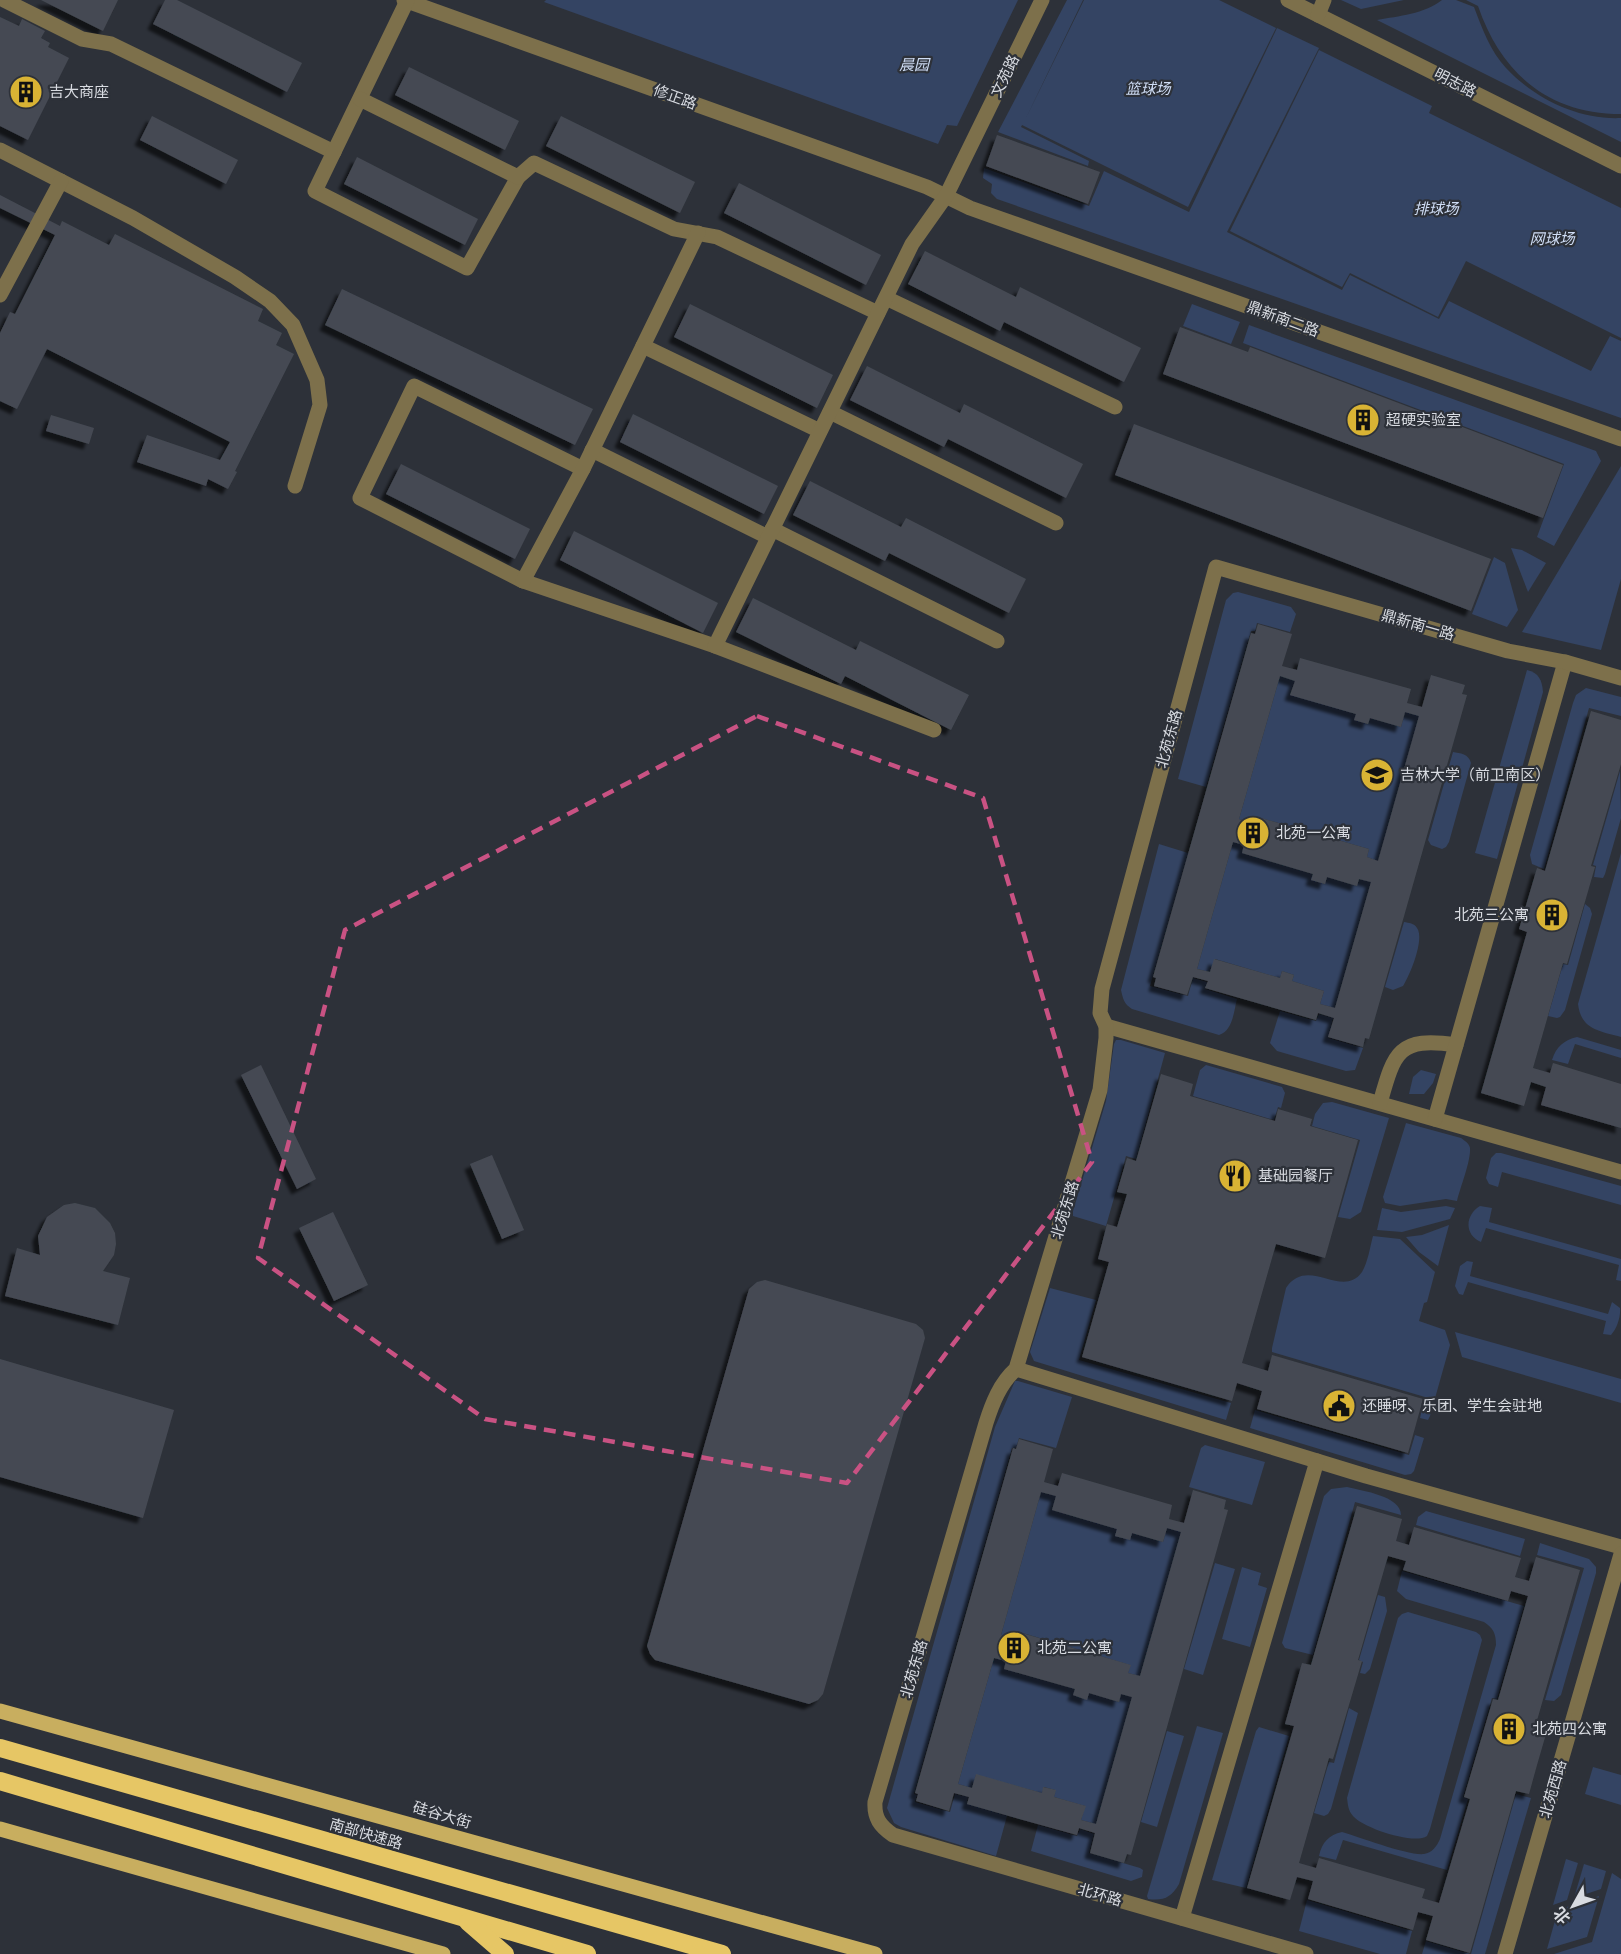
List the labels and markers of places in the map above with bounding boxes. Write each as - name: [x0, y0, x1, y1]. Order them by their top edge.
- building icon: 吉大商座: [8, 74, 44, 110]
- place label: 吉大商座: [49, 83, 109, 101]
- building icon: 超硬实验室: [1345, 402, 1381, 438]
- place label: 超硬实验室: [1386, 411, 1461, 429]
- school or university icon: 吉林大学（前卫南区）: [1359, 757, 1395, 793]
- place label: 吉林大学（前卫南区）: [1400, 766, 1550, 784]
- building icon: 北苑一公寓: [1235, 815, 1271, 851]
- place label: 北苑一公寓: [1276, 824, 1351, 842]
- building icon: 北苑三公寓: [1534, 897, 1570, 933]
- place label: 北苑三公寓: [1454, 906, 1529, 924]
- restaurant icon: 基础园餐厅: [1217, 1158, 1253, 1194]
- place label: 基础园餐厅: [1258, 1167, 1333, 1185]
- public building icon: 还睡呀、乐团、学生会驻地: [1321, 1388, 1357, 1424]
- place label: 还睡呀、乐团、学生会驻地: [1362, 1397, 1542, 1415]
- building icon: 北苑二公寓: [996, 1630, 1032, 1666]
- place label: 北苑二公寓: [1037, 1639, 1112, 1657]
- building icon: 北苑四公寓: [1491, 1711, 1527, 1747]
- place label: 北苑四公寓: [1532, 1720, 1607, 1738]

